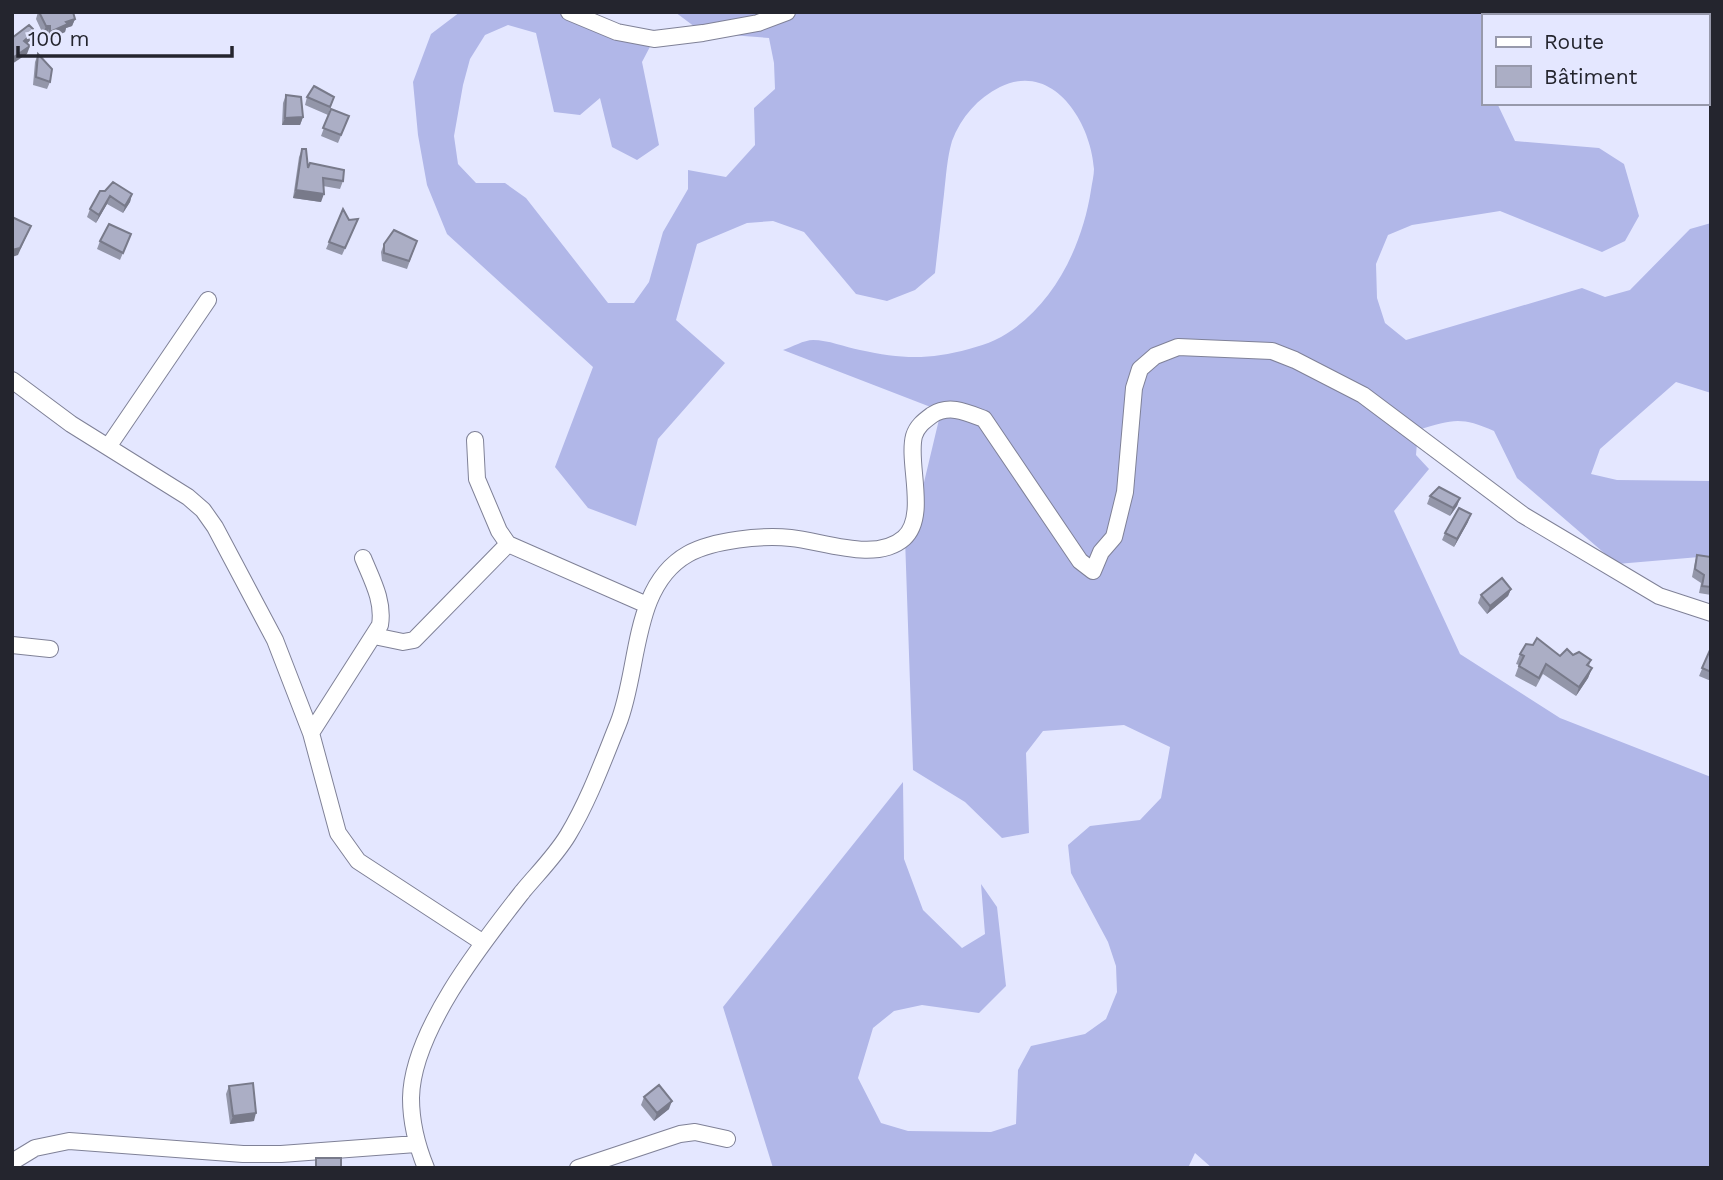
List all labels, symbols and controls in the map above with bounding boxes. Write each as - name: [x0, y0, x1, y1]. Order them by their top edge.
- scale bar: [18, 14, 231, 58]
- legend: [1482, 14, 1709, 105]
- text: 100 m: [28, 26, 90, 51]
- text: Route: [1544, 29, 1604, 54]
- text: Bâtiment: [1544, 64, 1638, 89]

